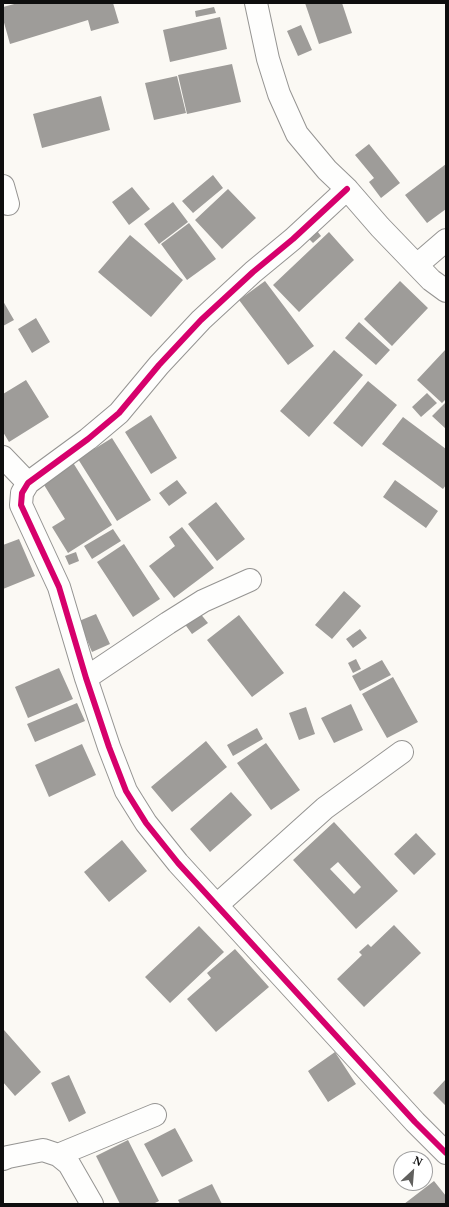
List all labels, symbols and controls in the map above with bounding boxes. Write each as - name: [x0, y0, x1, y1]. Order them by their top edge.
- north arrow: [393, 1151, 433, 1191]
- text: N: [411, 1152, 425, 1169]

